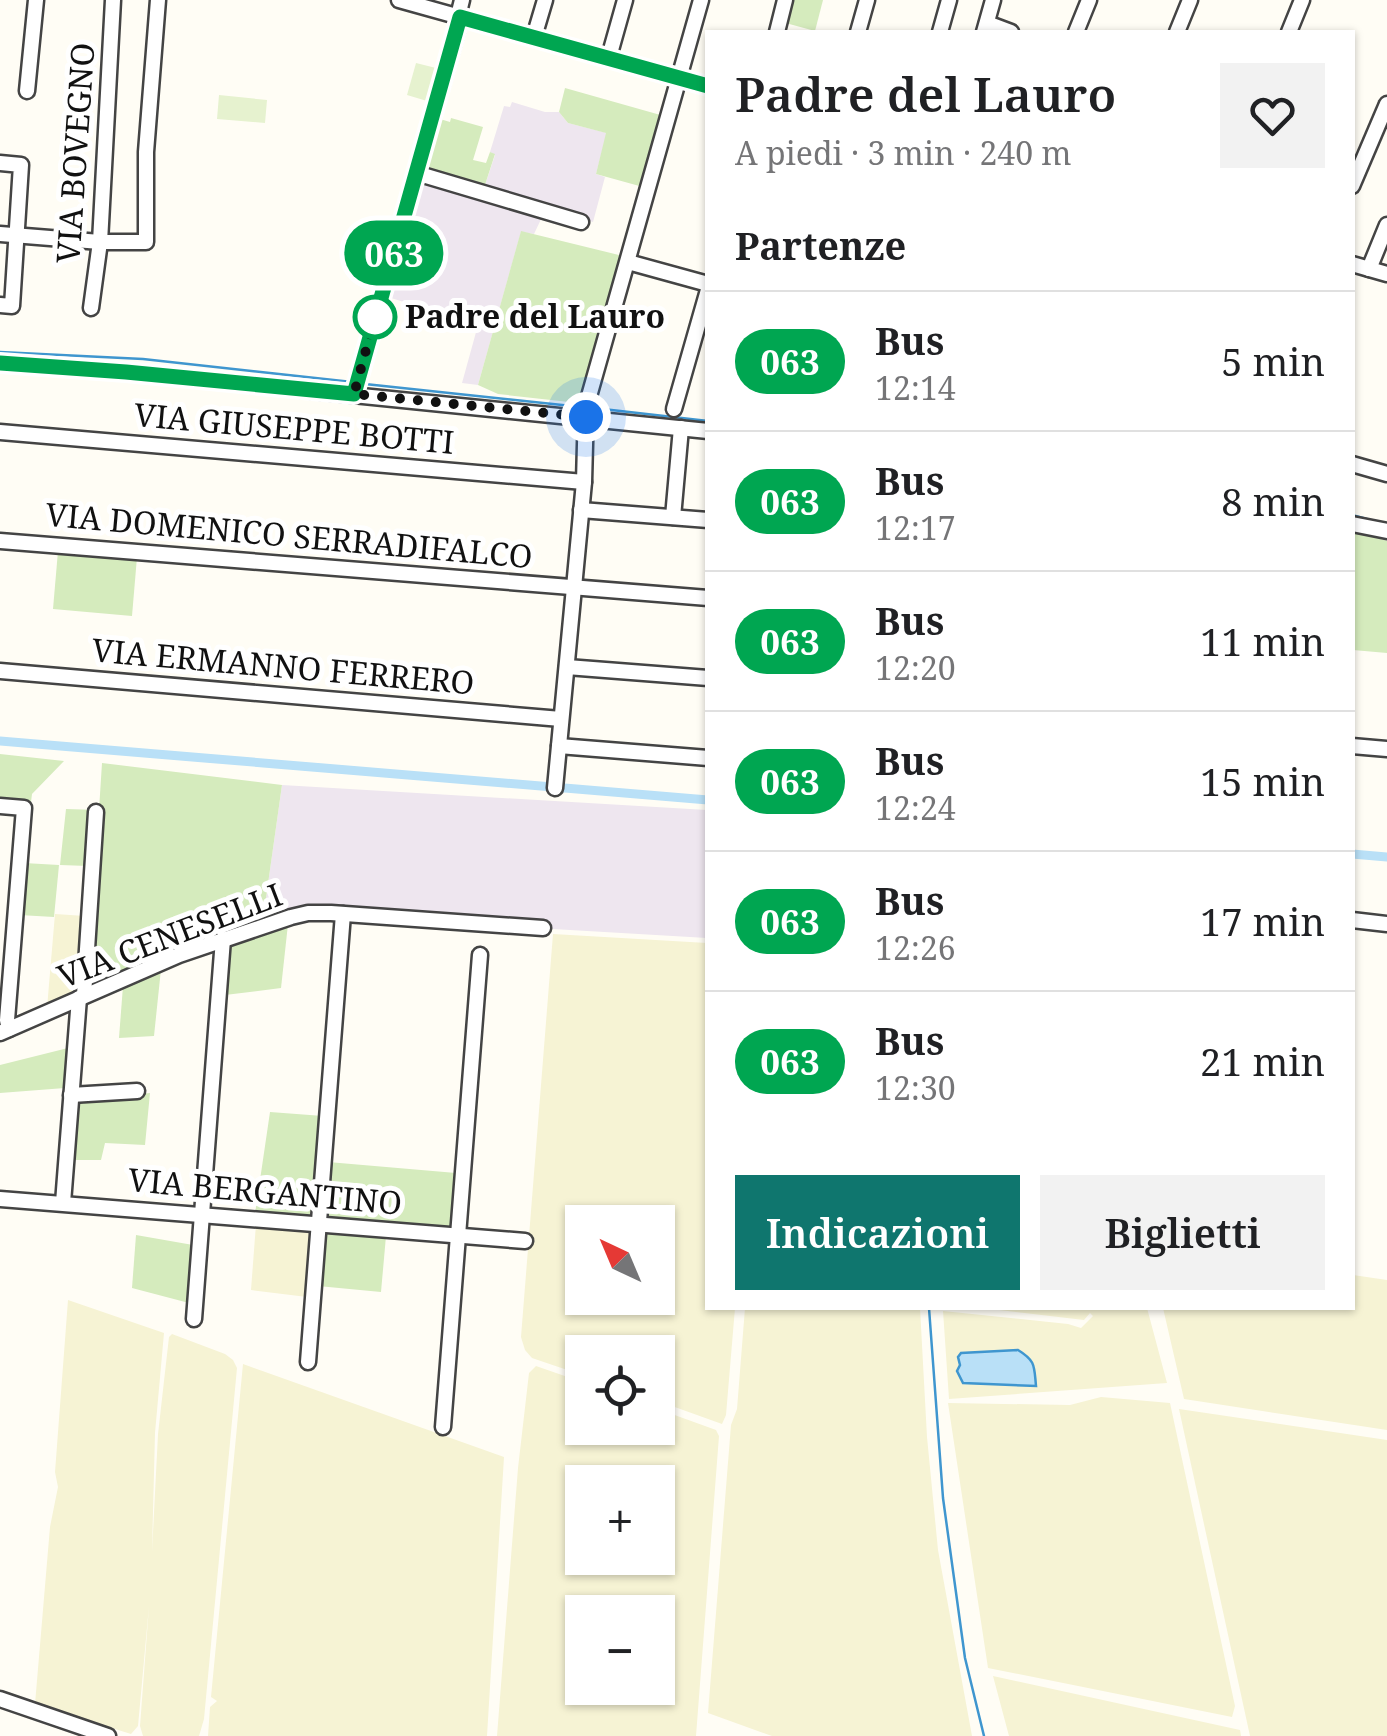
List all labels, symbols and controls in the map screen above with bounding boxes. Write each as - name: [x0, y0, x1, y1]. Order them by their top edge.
- street label: VIA BOVEGNO: [45, 41, 104, 265]
- text: Padre del Lauro: [735, 61, 1116, 126]
- button: heart: [1220, 63, 1325, 168]
- text: A piedi · 3 min · 240 m: [735, 131, 1072, 174]
- text: Partenze: [735, 219, 906, 271]
- line badge: 063: [336, 220, 452, 286]
- text: 063: [364, 230, 424, 277]
- place label: Padre del Lauro: [405, 294, 665, 337]
- marker: Padre del Lauro: [354, 296, 396, 338]
- text: Bus: [875, 314, 944, 366]
- text: 5 min: [1221, 335, 1325, 387]
- text: 063: [760, 338, 820, 385]
- text: 12:14: [875, 366, 956, 409]
- street label: VIA GIUSEPPE BOTTI: [132, 392, 456, 463]
- your location: [561, 392, 611, 442]
- text: Bus: [875, 454, 944, 506]
- text: 8 min: [1221, 475, 1325, 527]
- text: 063: [760, 478, 820, 525]
- street label: VIA DOMENICO SERRADIFALCO: [44, 492, 534, 577]
- text: 12:17: [875, 506, 956, 549]
- text: Bus: [875, 594, 944, 646]
- text: 11 min: [1200, 615, 1325, 667]
- text: 063: [760, 618, 820, 665]
- street label: VIA ERMANNO FERRERO: [90, 627, 476, 704]
- text: 12:20: [875, 646, 956, 689]
- text: Bus: [875, 734, 944, 786]
- text: 15 min: [1200, 755, 1325, 807]
- text: 063: [760, 758, 820, 805]
- text: 12:24: [875, 786, 956, 829]
- street label: VIA CENESELLI: [51, 872, 288, 997]
- text: Bus: [875, 874, 944, 926]
- text: 17 min: [1200, 895, 1325, 947]
- text: 063: [760, 898, 820, 945]
- text: 12:26: [875, 926, 956, 969]
- text: Bus: [875, 1014, 944, 1066]
- text: 21 min: [1200, 1035, 1325, 1087]
- text: 063: [760, 1038, 820, 1085]
- text: 12:30: [875, 1066, 956, 1109]
- street label: VIA BERGANTINO: [126, 1157, 404, 1224]
- button: Indicazioni: [735, 1175, 1020, 1290]
- button: Biglietti: [1040, 1175, 1325, 1290]
- north arrow: [565, 1205, 675, 1315]
- map controls: [565, 1205, 675, 1705]
- button: locate: [565, 1335, 675, 1445]
- button: +: [565, 1465, 675, 1575]
- button: −: [565, 1595, 675, 1705]

